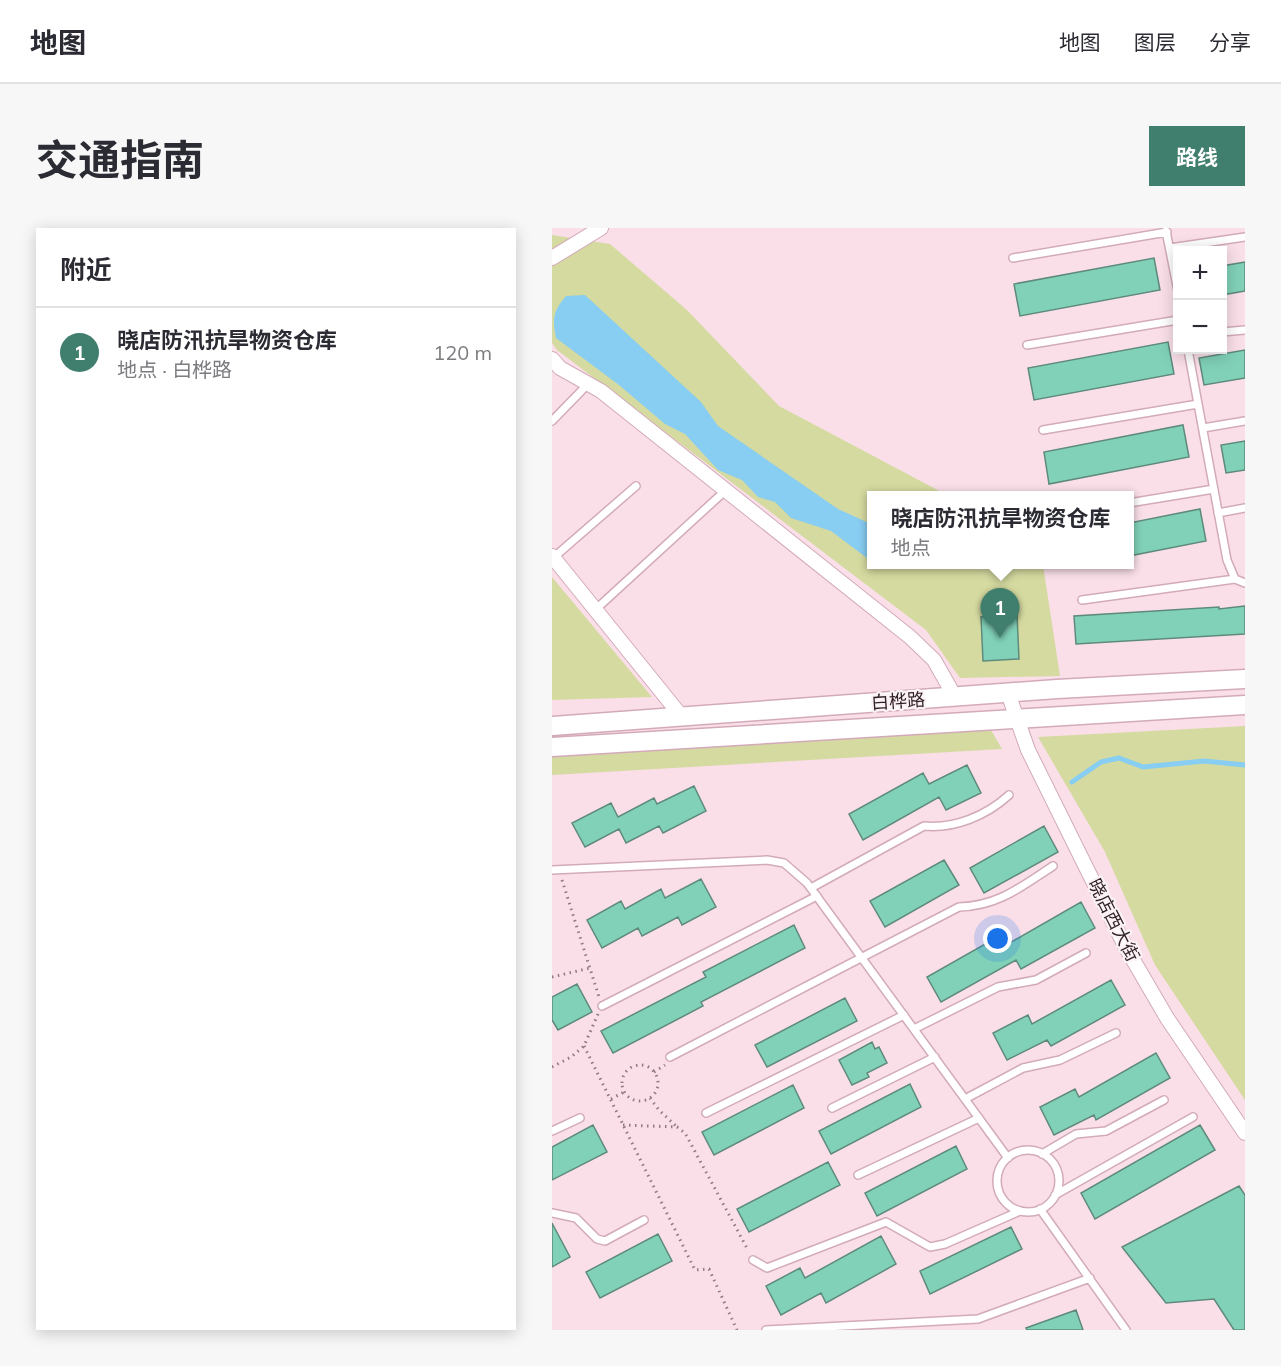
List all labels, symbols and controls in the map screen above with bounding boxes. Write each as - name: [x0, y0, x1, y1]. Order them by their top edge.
- text: 地图: [30, 25, 86, 60]
- text: 地图: [1059, 29, 1101, 55]
- text: 图层: [1134, 29, 1176, 55]
- text: 分享: [1209, 29, 1251, 55]
- button: 路线: [1149, 126, 1245, 186]
- text: 交通指南: [36, 133, 204, 186]
- map controls: [1173, 246, 1227, 354]
- button: +: [1173, 246, 1227, 300]
- text: 附近: [60, 253, 112, 286]
- button: −: [1173, 300, 1227, 354]
- text: 晓店防汛抗旱物资仓库: [117, 326, 337, 354]
- text: 1: [74, 340, 86, 365]
- text: 120 m: [433, 340, 492, 365]
- text: 地点 · 白桦路: [117, 357, 232, 382]
- popup: [867, 491, 1134, 569]
- text: 晓店防汛抗旱物资仓库: [890, 504, 1111, 532]
- text: 地点: [890, 535, 930, 560]
- pin: 1: [980, 588, 1020, 638]
- street label: 白桦路: [870, 688, 926, 714]
- street label: 晓店西大街: [1083, 875, 1145, 965]
- your location: [983, 924, 1012, 953]

